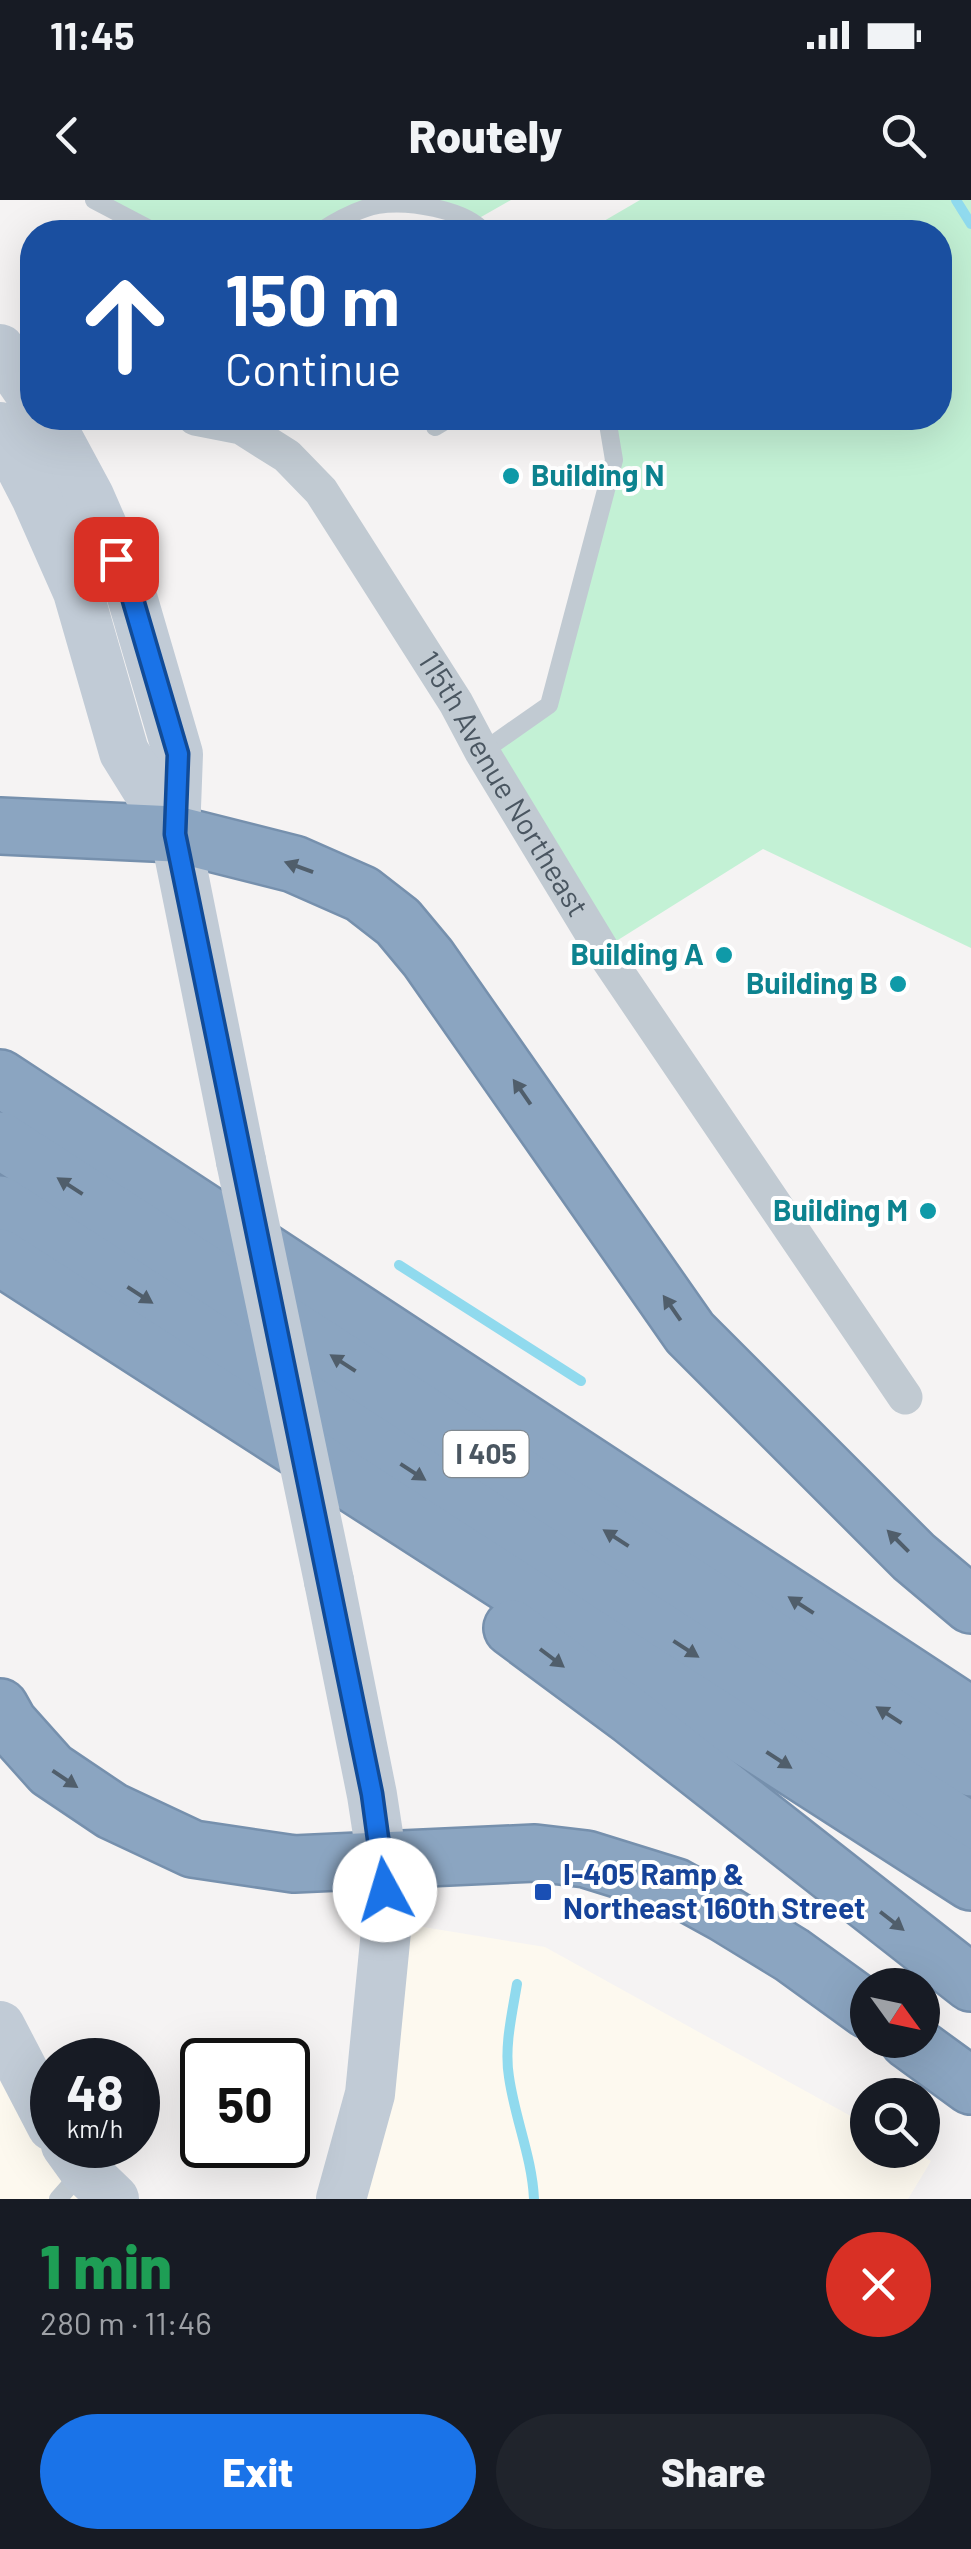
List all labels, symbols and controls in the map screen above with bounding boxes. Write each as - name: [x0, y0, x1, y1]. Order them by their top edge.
- text: 11:45: [50, 12, 134, 58]
- icon: back: [40, 108, 95, 163]
- text: Routely: [409, 108, 562, 162]
- icon: search: [876, 108, 931, 163]
- text: 150 m: [225, 256, 400, 340]
- icon: ahead: [60, 260, 190, 390]
- text: Continue: [225, 341, 401, 395]
- place label: Building N: [531, 456, 664, 492]
- marker: Building N: [500, 465, 522, 487]
- pin: [74, 517, 159, 602]
- icon: arrive: [89, 532, 144, 587]
- street label: 115th Avenue Northeast: [412, 644, 597, 922]
- one-way arrow: [283, 859, 313, 874]
- place label: Building A: [570, 935, 704, 971]
- marker: Building A: [713, 944, 735, 966]
- place label: Building B: [746, 964, 878, 1000]
- marker: Building B: [887, 973, 909, 995]
- one-way arrow: [513, 1079, 532, 1106]
- one-way arrow: [57, 1177, 84, 1195]
- place label: Building M: [773, 1191, 908, 1227]
- marker: Building M: [917, 1200, 939, 1222]
- one-way arrow: [127, 1286, 154, 1304]
- one-way arrow: [663, 1294, 682, 1321]
- one-way arrow: [329, 1354, 357, 1372]
- road number: I 405: [444, 1431, 528, 1477]
- one-way arrow: [399, 1463, 427, 1481]
- one-way arrow: [603, 1530, 630, 1548]
- one-way arrow: [886, 1530, 910, 1554]
- one-way arrow: [788, 1597, 815, 1615]
- one-way arrow: [672, 1639, 700, 1657]
- one-way arrow: [539, 1647, 565, 1667]
- one-way arrow: [876, 1706, 903, 1724]
- one-way arrow: [765, 1750, 793, 1768]
- one-way arrow: [52, 1770, 79, 1788]
- position arrow: [333, 1838, 437, 1942]
- place label: I-405 Ramp & Northeast 160th Street: [563, 1855, 865, 1925]
- marker: I-405 Ramp & Northeast 160th Street: [532, 1881, 554, 1903]
- one-way arrow: [879, 1910, 905, 1931]
- north arrow: [850, 1968, 940, 2058]
- map controls: [850, 1968, 940, 2168]
- speed limit sign: 50: [180, 2038, 310, 2168]
- text: 48: [66, 2061, 124, 2121]
- button: search: [850, 2078, 940, 2168]
- text: km/h: [67, 2113, 123, 2143]
- text: 1 min: [40, 2229, 172, 2301]
- button: close: [826, 2232, 931, 2337]
- text: 280 m · 11:46: [40, 2303, 212, 2341]
- button: Exit: [40, 2414, 476, 2529]
- button: Share: [496, 2414, 931, 2529]

